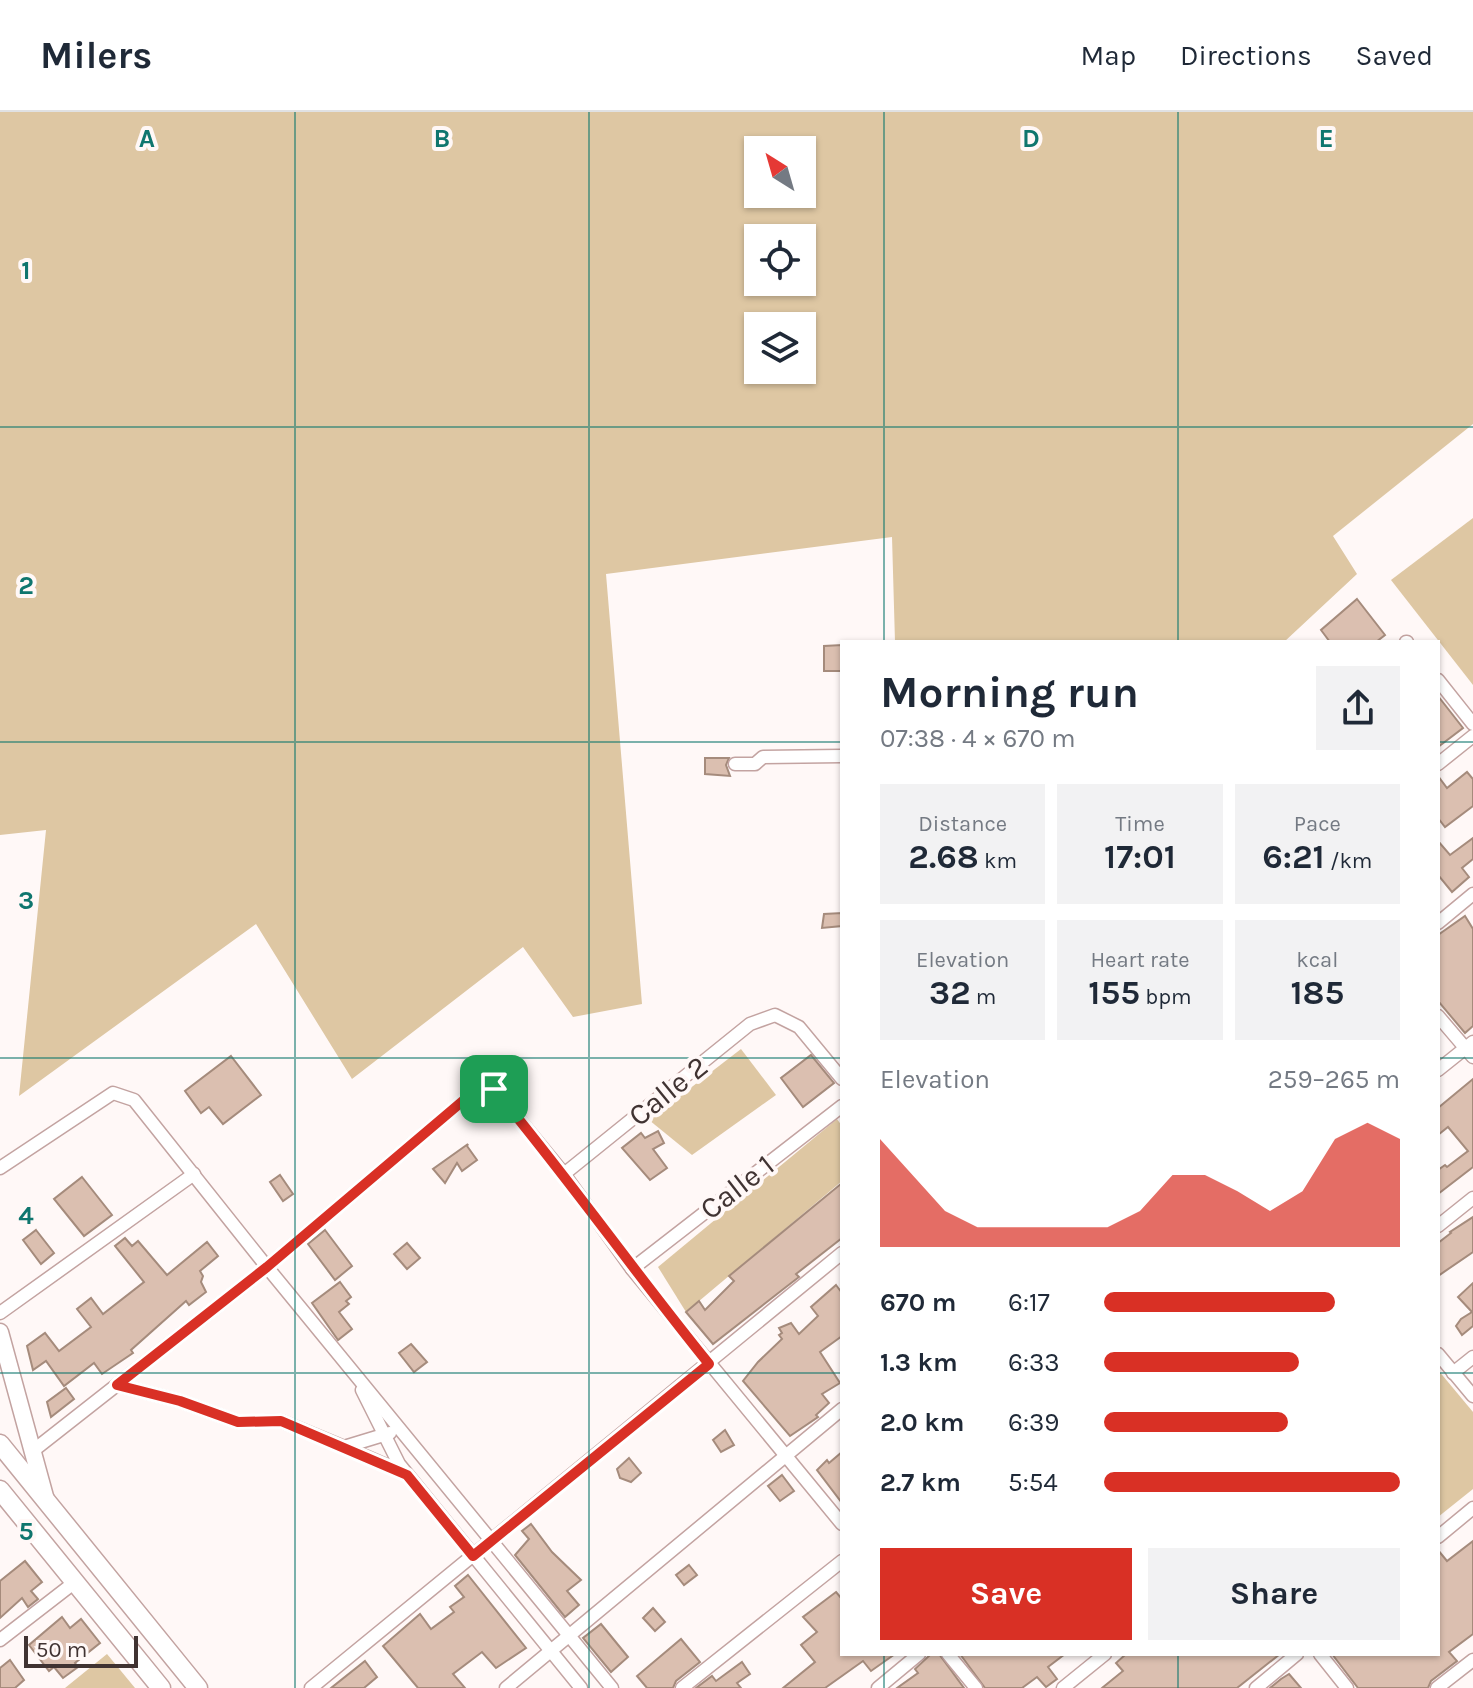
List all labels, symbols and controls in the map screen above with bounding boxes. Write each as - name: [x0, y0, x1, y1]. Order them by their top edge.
- text: Milers: [40, 33, 152, 78]
- text: Map: [1081, 39, 1136, 72]
- text: Directions: [1180, 39, 1312, 72]
- text: Saved: [1356, 39, 1433, 72]
- text: A: [139, 123, 155, 154]
- text: B: [434, 123, 450, 154]
- text: D: [1022, 123, 1040, 154]
- text: E: [1318, 123, 1334, 154]
- north arrow: [744, 136, 816, 208]
- map controls: [744, 136, 816, 384]
- button: locate: [744, 224, 816, 296]
- text: 1: [21, 255, 31, 286]
- button: layers: [744, 312, 816, 384]
- text: 2: [18, 570, 34, 601]
- button: share: [1316, 666, 1400, 750]
- text: Morning run: [880, 667, 1139, 718]
- text: 07:38 · 4 × 670 m: [880, 723, 1076, 754]
- text: Distance: [918, 811, 1007, 837]
- text: Time: [1115, 811, 1165, 837]
- text: Pace: [1294, 811, 1341, 837]
- text: 2.68: [908, 837, 979, 877]
- text: 17:01: [1104, 837, 1176, 877]
- text: 6:21: [1262, 837, 1325, 877]
- text: km: [979, 848, 1017, 874]
- text: /km: [1325, 848, 1372, 874]
- text: 3: [18, 885, 34, 916]
- text: Elevation: [916, 947, 1009, 973]
- text: Heart rate: [1090, 947, 1190, 973]
- text: kcal: [1296, 947, 1338, 973]
- text: 32: [929, 973, 971, 1013]
- text: 155: [1088, 973, 1140, 1013]
- text: 185: [1290, 973, 1344, 1013]
- text: m: [971, 984, 996, 1010]
- text: bpm: [1140, 984, 1192, 1010]
- street label: Calle 2: [621, 1048, 715, 1134]
- pin: [460, 1055, 528, 1123]
- text: Elevation: [880, 1064, 990, 1095]
- text: 259–265 m: [1268, 1064, 1400, 1095]
- icon: arrive: [472, 1067, 516, 1111]
- street label: Calle 1: [693, 1147, 781, 1227]
- text: 4: [18, 1200, 34, 1231]
- text: 670 m: [880, 1287, 956, 1318]
- text: 6:17: [1008, 1287, 1050, 1318]
- text: 1.3 km: [880, 1347, 958, 1378]
- text: 6:33: [1008, 1347, 1060, 1378]
- text: 2.0 km: [880, 1407, 964, 1438]
- text: 6:39: [1008, 1407, 1059, 1438]
- text: 2.7 km: [880, 1467, 961, 1498]
- text: 5:54: [1008, 1467, 1058, 1498]
- text: 5: [18, 1516, 34, 1547]
- button: Save: [880, 1548, 1132, 1640]
- button: Share: [1148, 1548, 1400, 1640]
- scale bar: [24, 1632, 138, 1668]
- text: 50 m: [36, 1637, 87, 1663]

